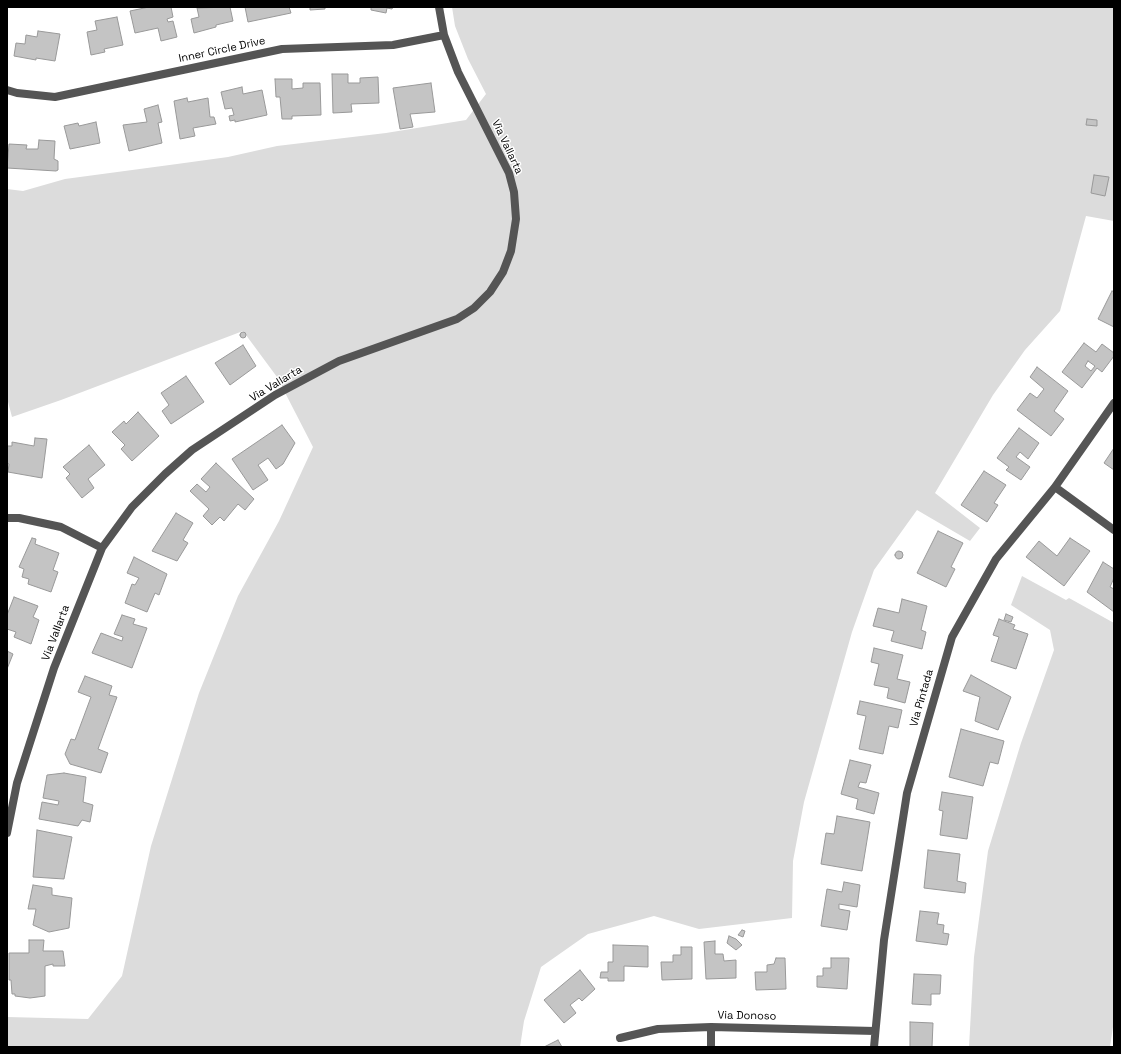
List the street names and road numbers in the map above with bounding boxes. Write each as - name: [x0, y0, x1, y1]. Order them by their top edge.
- street label: Inner Circle Drive: [177, 34, 267, 66]
- street label: Via Vallarta: [489, 118, 525, 176]
- street label: Via Vallarta: [247, 363, 305, 405]
- street label: Via Vallarta: [39, 603, 73, 663]
- street label: Via Pintada: [908, 668, 936, 728]
- street label: Via Donoso: [717, 1009, 777, 1023]

